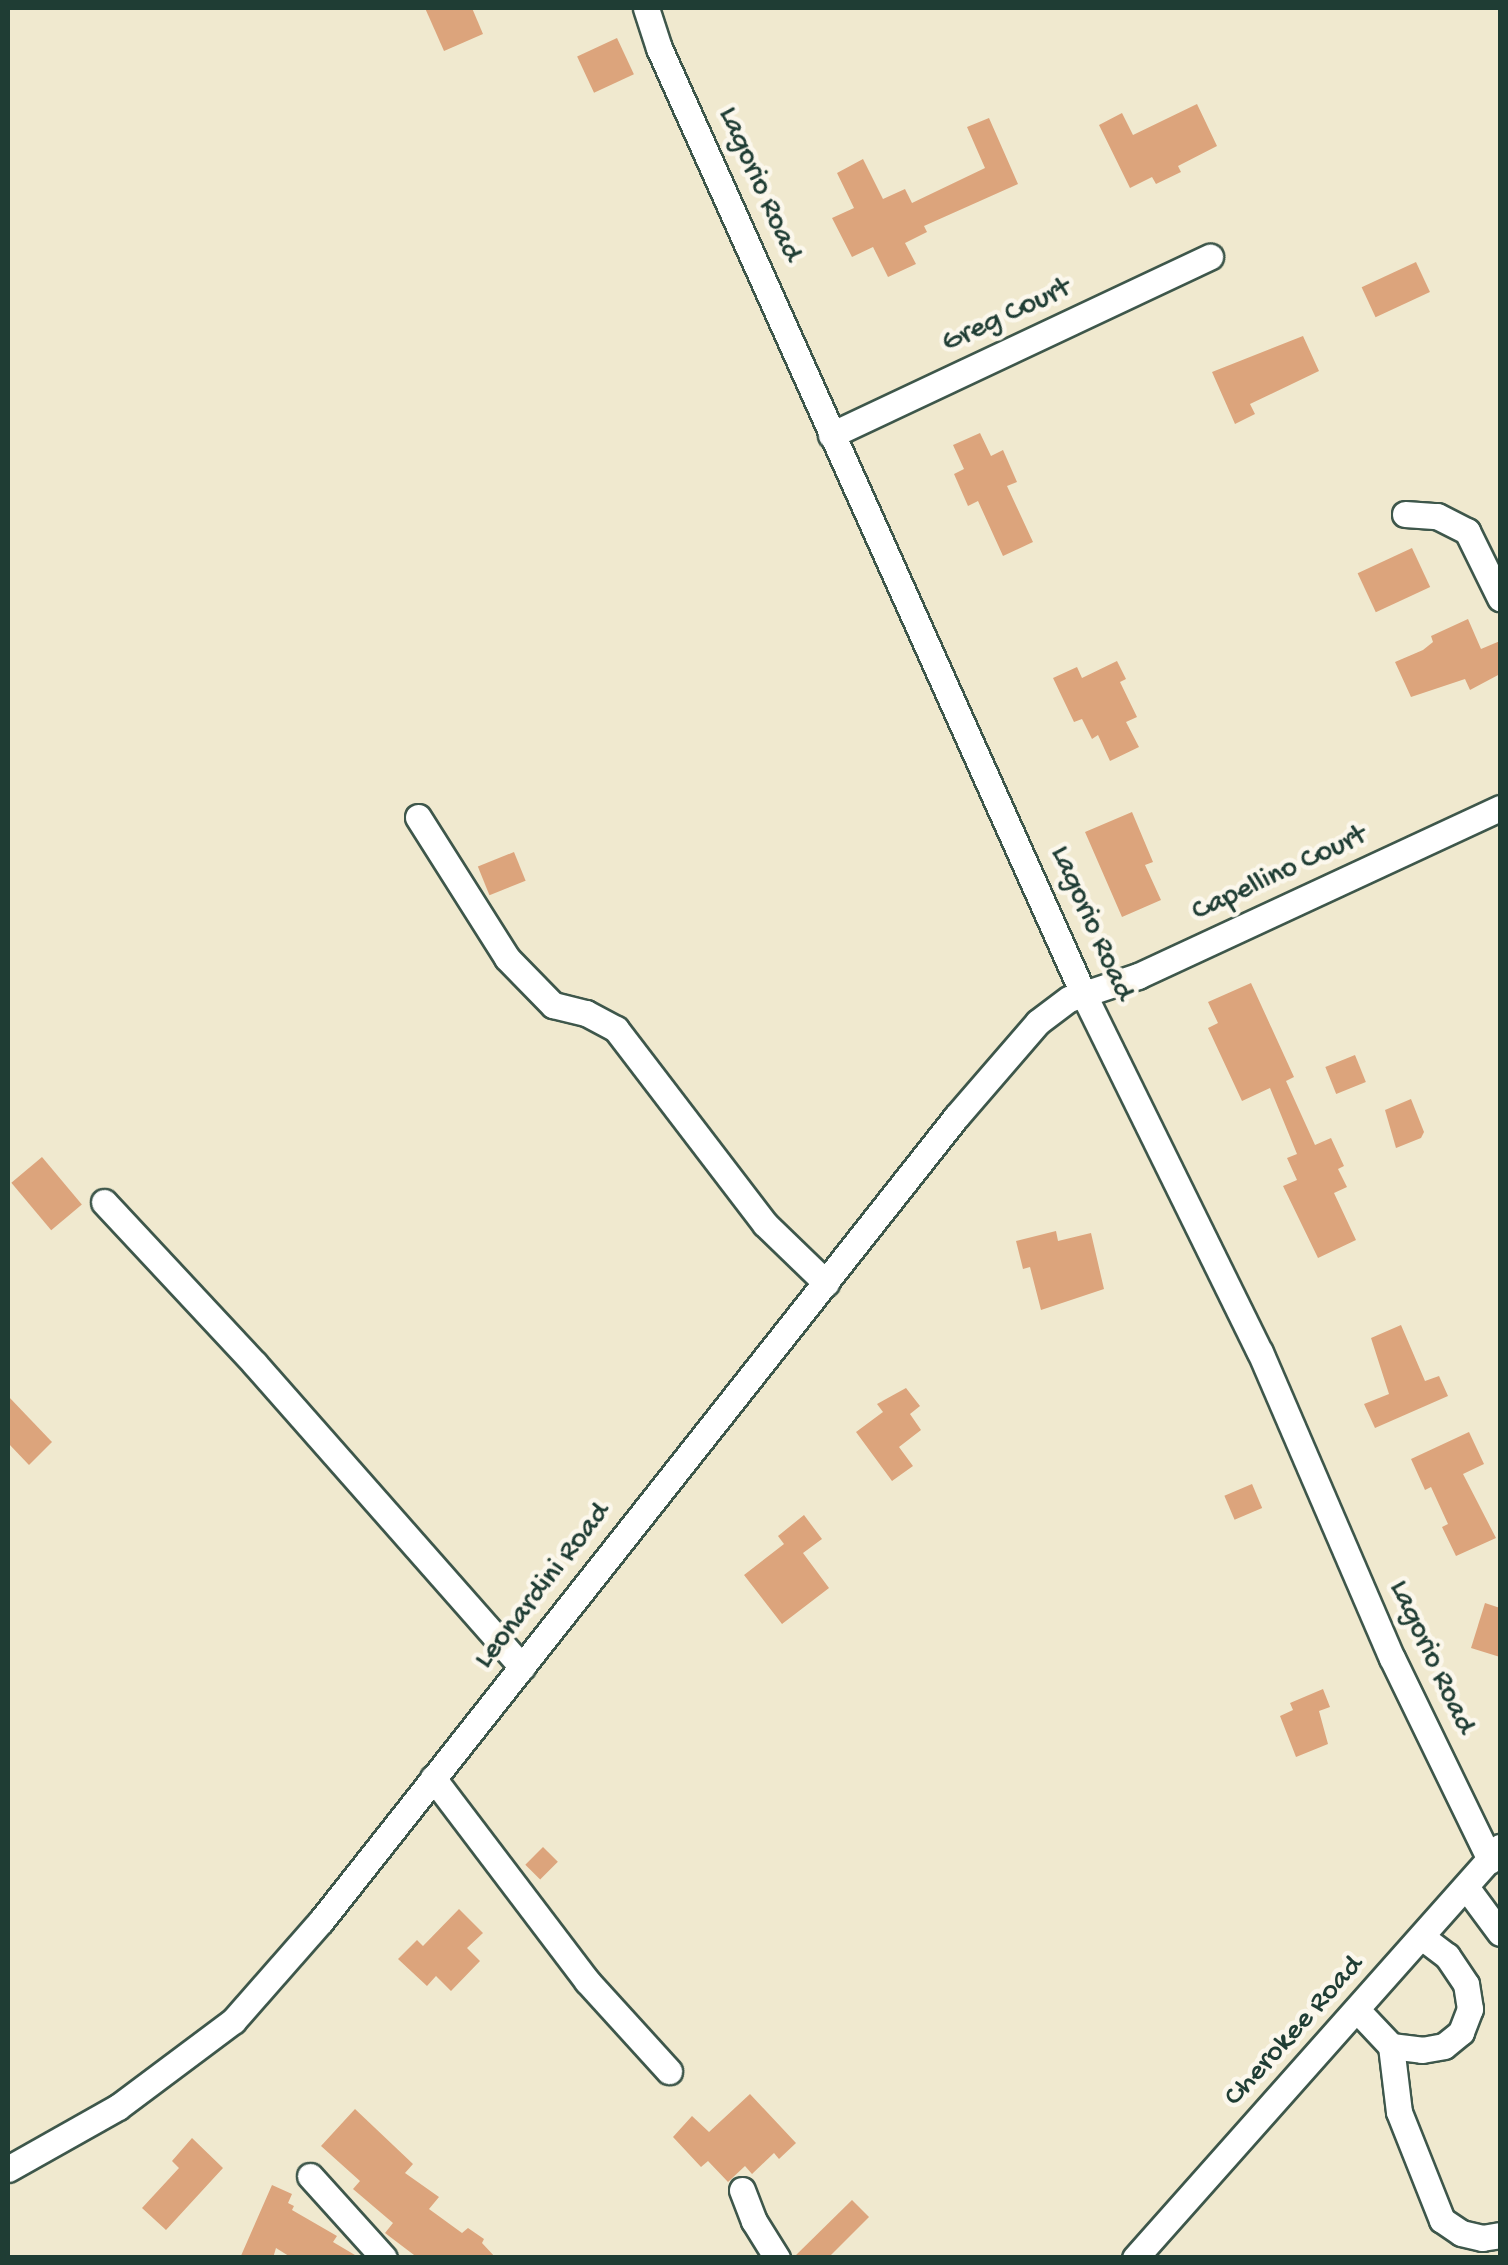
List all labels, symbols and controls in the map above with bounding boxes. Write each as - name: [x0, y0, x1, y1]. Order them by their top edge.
- street label: Lagorio Road: [708, 102, 808, 268]
- street label: Greg Court: [937, 272, 1077, 362]
- street label: Capellino Court: [1187, 819, 1373, 931]
- street label: Lagorio Road: [1040, 841, 1140, 1007]
- street label: Leonardini Road: [468, 1497, 620, 1677]
- street label: Lagorio Road: [1379, 1575, 1481, 1741]
- street label: Cherokee Road: [1218, 1949, 1372, 2115]

